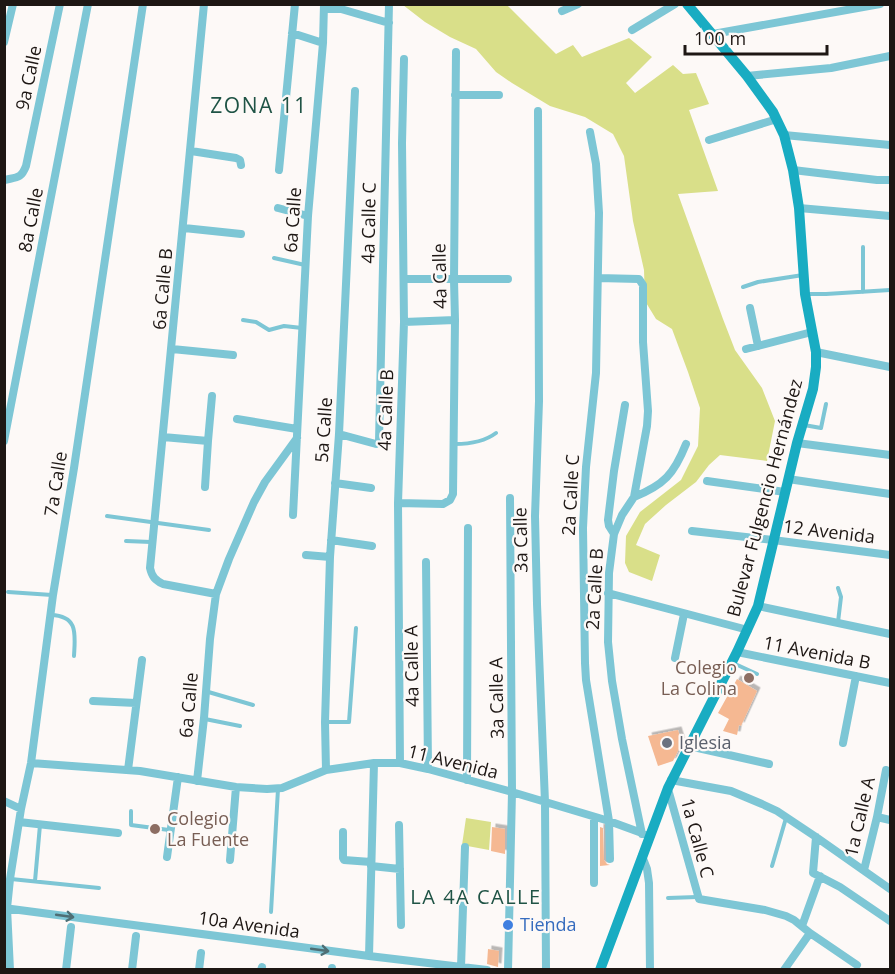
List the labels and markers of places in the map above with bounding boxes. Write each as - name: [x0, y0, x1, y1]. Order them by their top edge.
- place label: Colegio La Colina: [661, 655, 737, 700]
- marker: Colegio La Colina: [742, 671, 756, 685]
- place label: Iglesia: [679, 730, 732, 754]
- marker: Iglesia: [660, 736, 674, 750]
- place label: Colegio La Fuente: [167, 806, 249, 851]
- marker: Colegio La Fuente: [148, 822, 162, 836]
- place label: Tienda: [520, 912, 577, 936]
- marker: Tienda: [501, 918, 515, 932]

